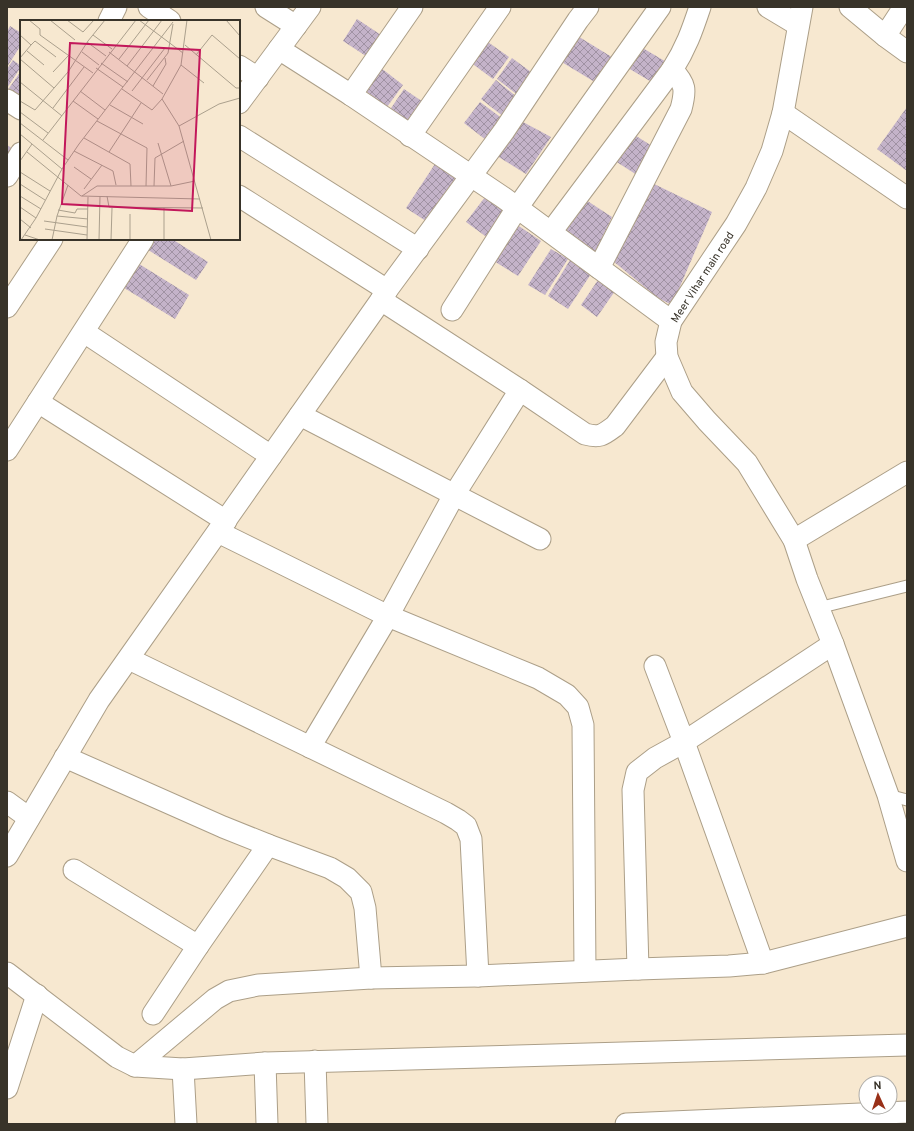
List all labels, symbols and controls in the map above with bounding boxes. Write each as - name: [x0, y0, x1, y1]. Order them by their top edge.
- inset map: [20, 20, 240, 240]
- street label: Meer Vihar main road: [668, 229, 737, 326]
- north arrow: [858, 1075, 898, 1115]
- text: N: [873, 1079, 882, 1093]

